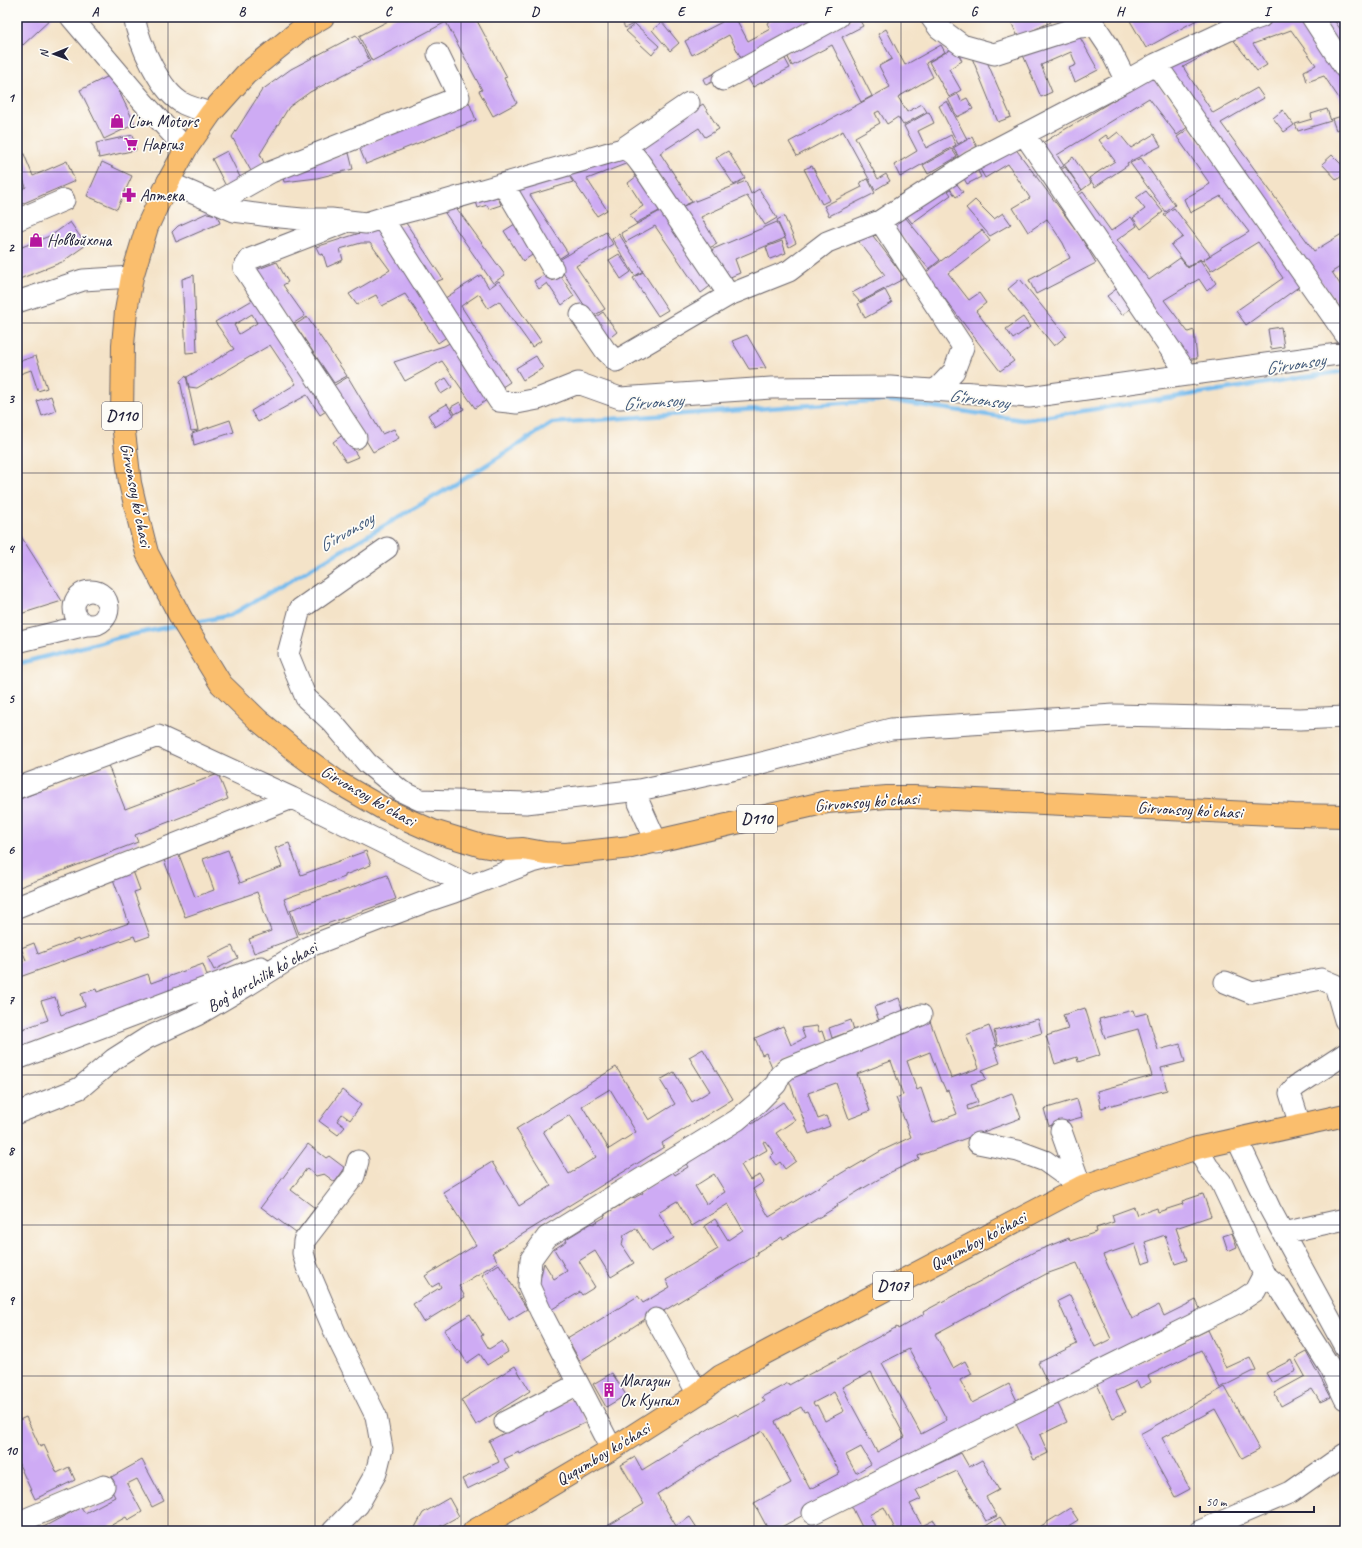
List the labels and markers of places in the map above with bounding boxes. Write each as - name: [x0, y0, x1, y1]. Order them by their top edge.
- place label: Lion Motors: [128, 111, 200, 132]
- shop icon: Lion Motors: [109, 113, 125, 129]
- place label: Наргиз: [142, 134, 184, 155]
- supermarket icon: Наргиз: [123, 136, 139, 152]
- place label: Аптека: [140, 185, 185, 206]
- pharmacy icon: Аптека: [121, 187, 137, 203]
- place label: Новвойхона: [47, 230, 113, 251]
- shop icon: Новвойхона: [28, 232, 44, 248]
- place label: Магазин Ок Кунгил: [620, 1370, 679, 1411]
- building icon: Магазин Ок Кунгил: [601, 1382, 617, 1398]

